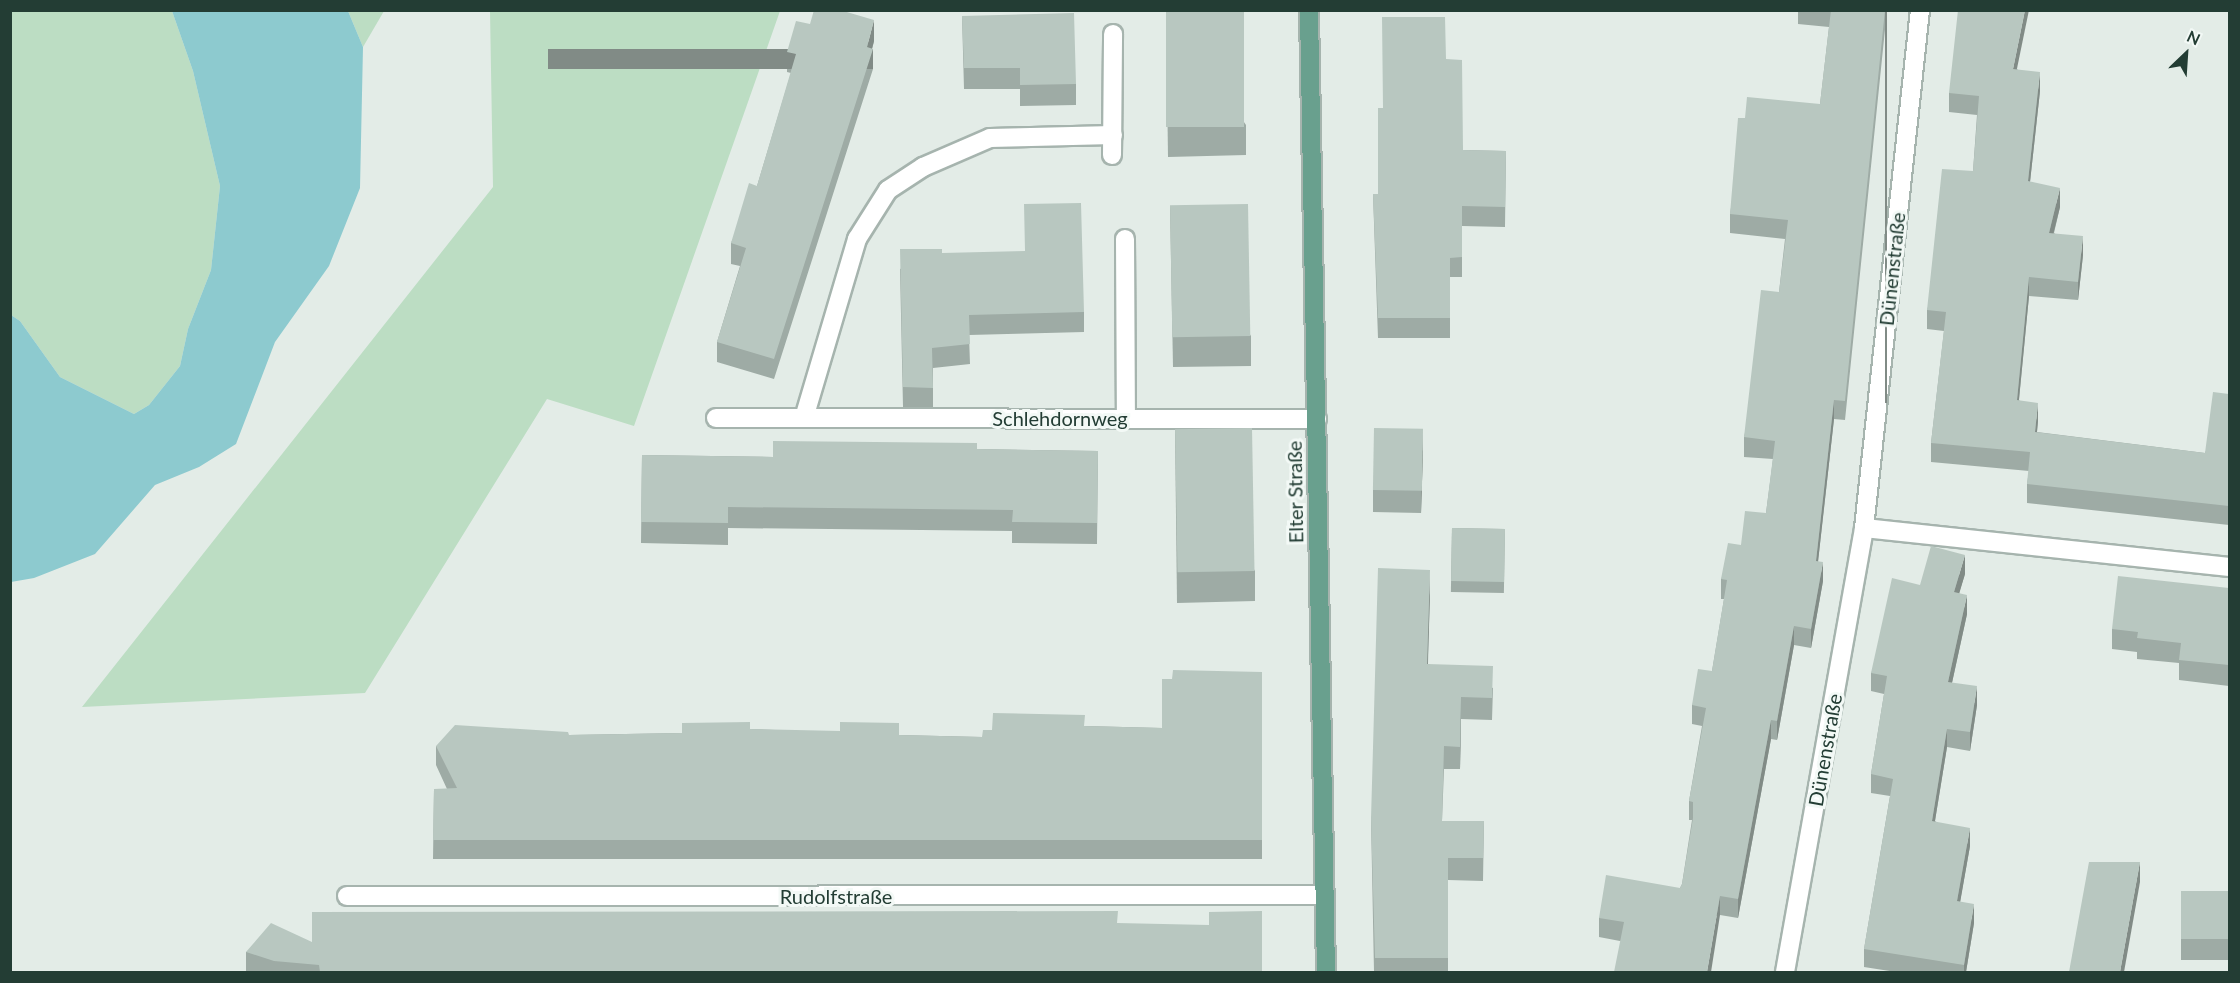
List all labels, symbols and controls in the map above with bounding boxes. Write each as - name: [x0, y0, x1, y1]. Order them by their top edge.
- north arrow: [2156, 24, 2216, 84]
- text: N: [2184, 26, 2203, 48]
- street label: Dünenstraße: [1874, 211, 1910, 327]
- street label: Schlehdornweg: [992, 406, 1128, 430]
- street label: Elter Straße: [1282, 440, 1308, 544]
- street label: Dünenstraße: [1803, 692, 1847, 808]
- street label: Rudolfstraße: [780, 884, 892, 908]

